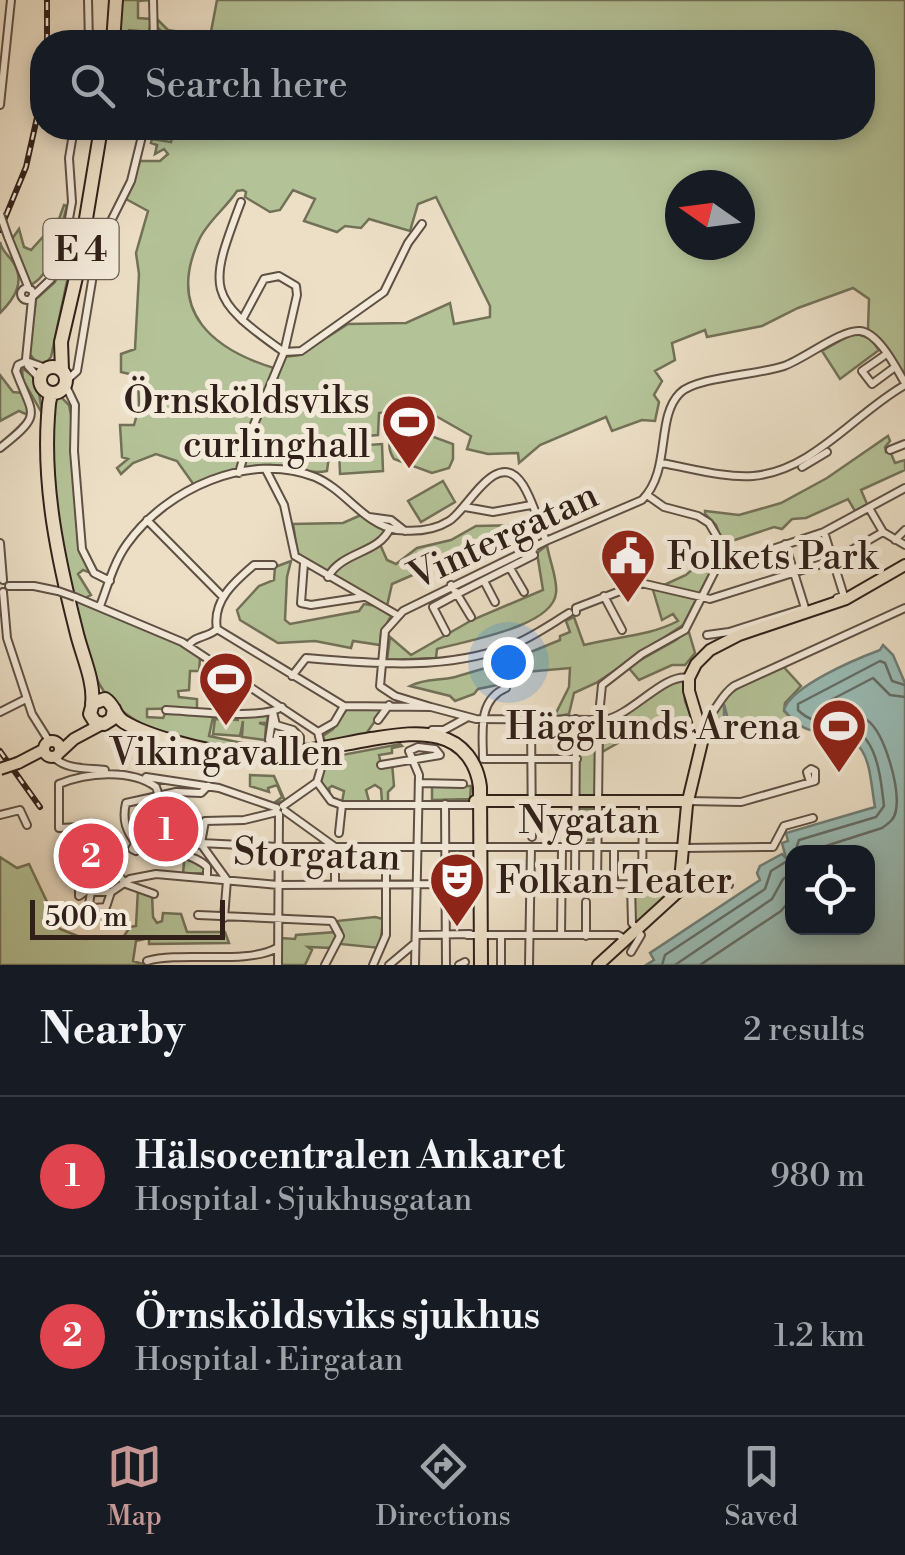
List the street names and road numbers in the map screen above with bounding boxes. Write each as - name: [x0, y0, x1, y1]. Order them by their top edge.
- road number: E 4: [44, 219, 118, 279]
- street label: Vintergatan: [401, 472, 606, 601]
- street label: Nygatan: [519, 798, 659, 845]
- street label: Storgatan: [233, 829, 401, 882]

